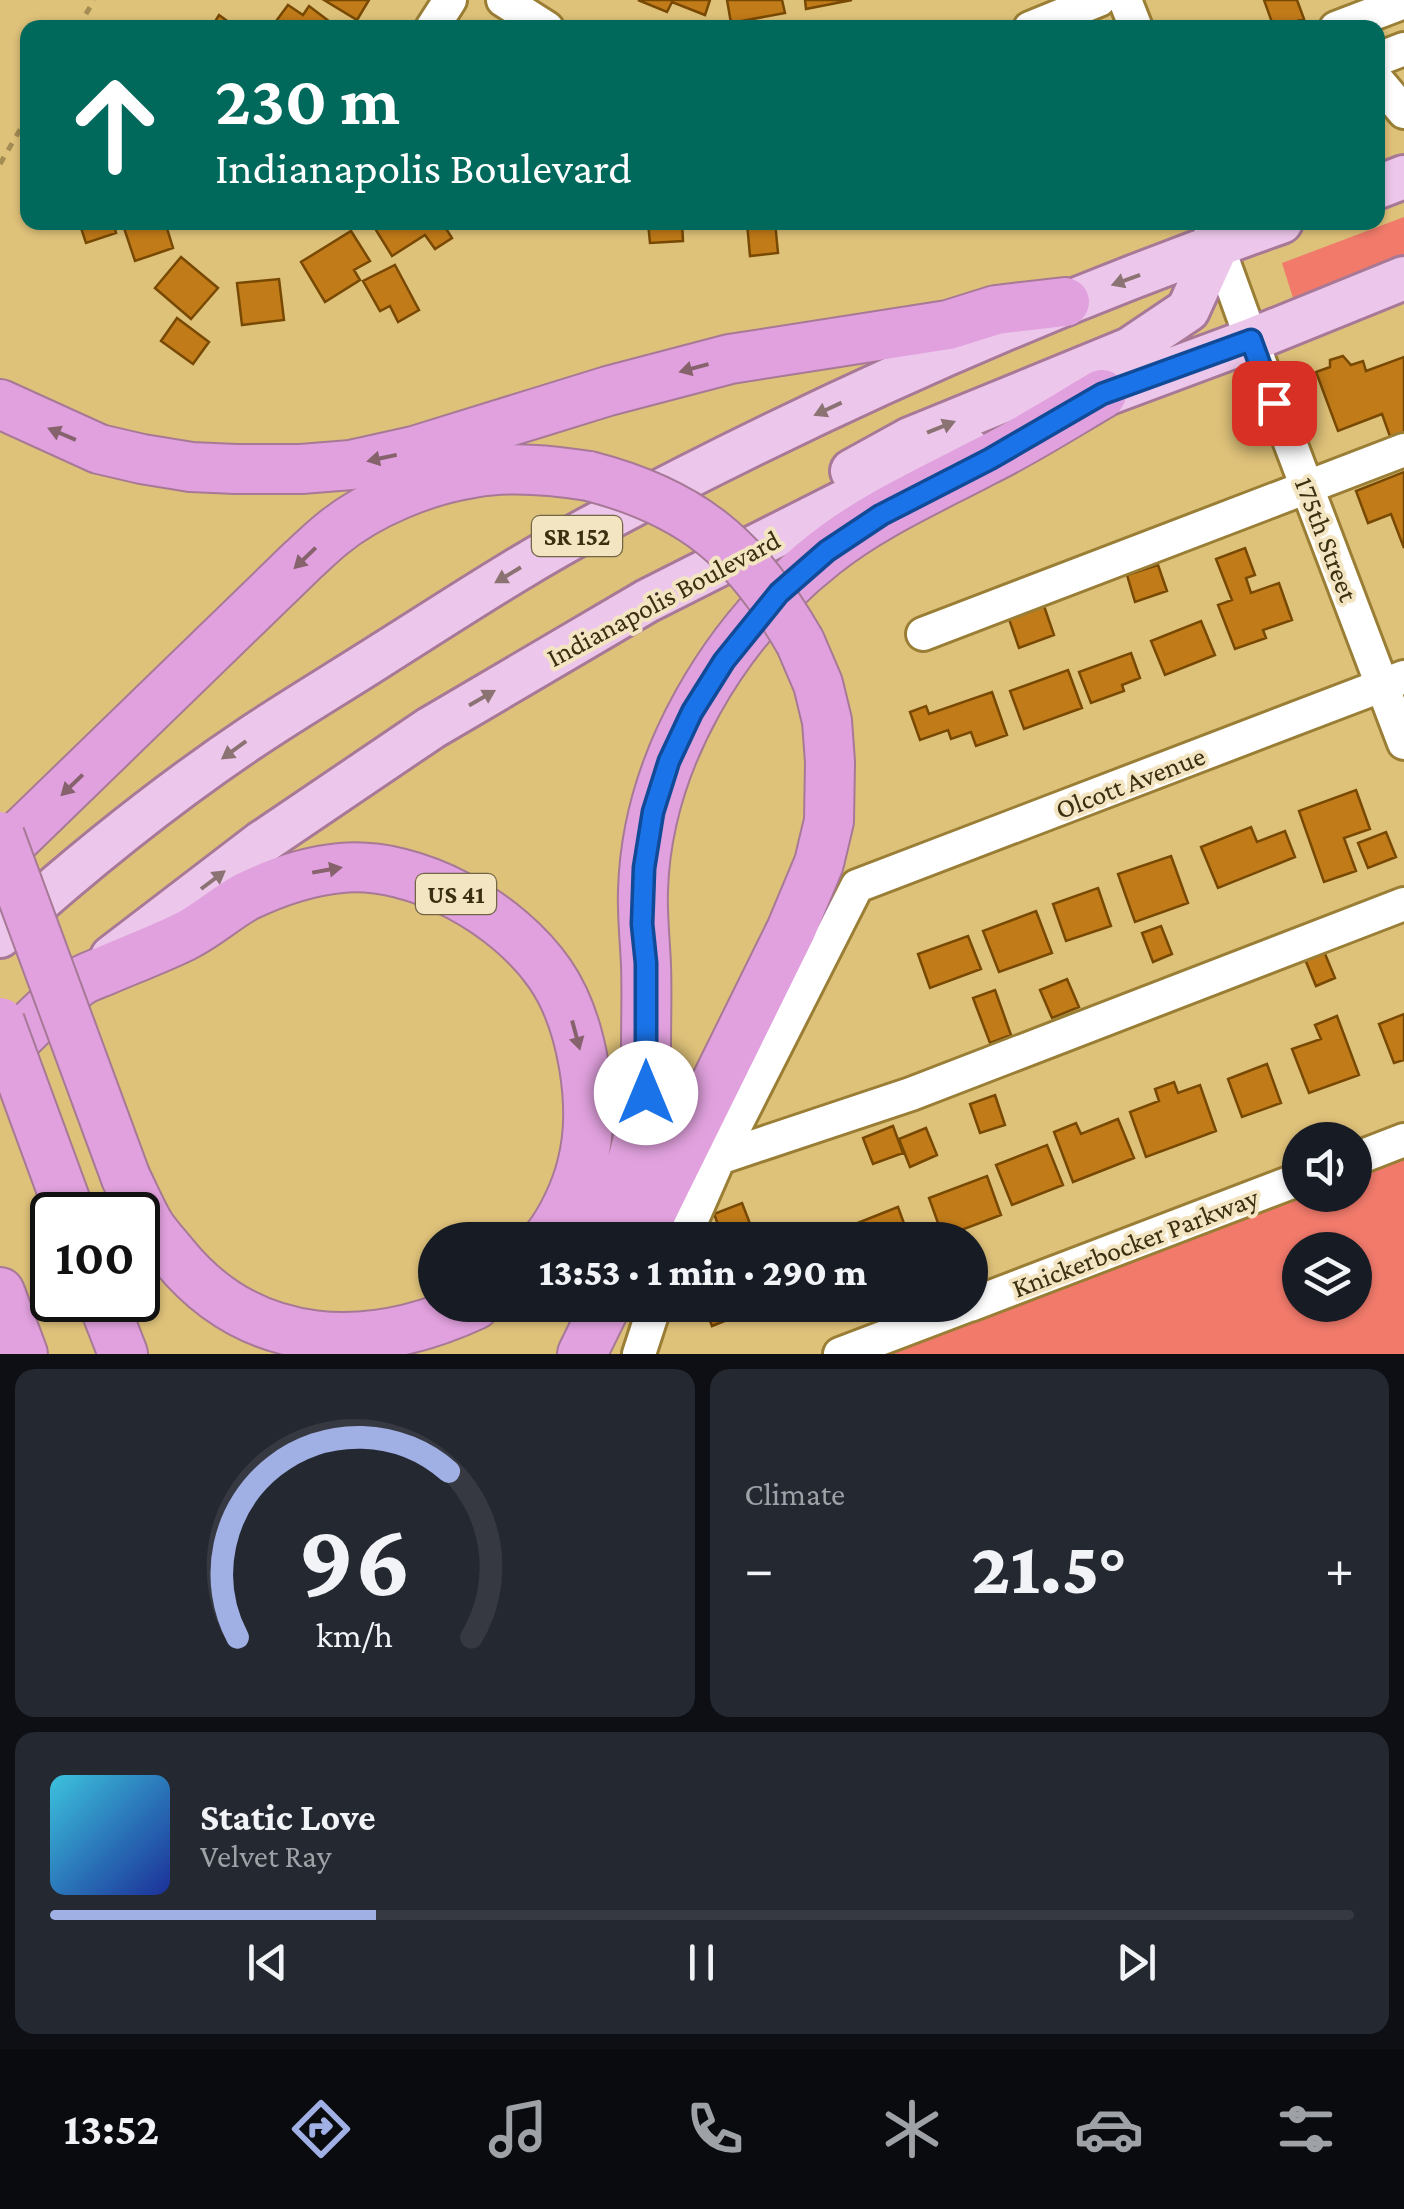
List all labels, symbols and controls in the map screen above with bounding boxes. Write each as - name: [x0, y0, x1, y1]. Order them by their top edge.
- icon: ahead: [50, 60, 180, 190]
- text: 230 m: [215, 61, 400, 139]
- text: Indianapolis Boulevard: [215, 143, 632, 193]
- one-way arrow: [1110, 273, 1140, 288]
- one-way arrow: [678, 361, 709, 377]
- pin: [1232, 361, 1317, 446]
- icon: arrive: [1247, 376, 1302, 431]
- one-way arrow: [813, 401, 842, 418]
- one-way arrow: [926, 418, 956, 434]
- one-way arrow: [48, 426, 77, 442]
- one-way arrow: [366, 451, 397, 466]
- street label: 175th Street: [1289, 473, 1365, 606]
- road number: SR 152: [532, 516, 622, 556]
- street label: Indianapolis Boulevard: [541, 524, 785, 673]
- one-way arrow: [294, 546, 318, 569]
- one-way arrow: [494, 566, 523, 583]
- one-way arrow: [468, 690, 497, 707]
- one-way arrow: [221, 739, 247, 759]
- street label: Olcott Avenue: [1051, 740, 1209, 825]
- one-way arrow: [61, 773, 85, 796]
- one-way arrow: [312, 862, 343, 878]
- one-way arrow: [200, 870, 226, 890]
- road number: US 41: [416, 874, 496, 914]
- one-way arrow: [568, 1020, 584, 1051]
- position arrow: [594, 1041, 698, 1145]
- map controls: [1282, 1122, 1372, 1322]
- button: sound: [1282, 1122, 1372, 1212]
- street label: Knickerbocker Parkway: [1008, 1181, 1264, 1304]
- speed limit sign: 100: [30, 1192, 160, 1322]
- button: layers: [1282, 1232, 1372, 1322]
- text: 13:53 · 1 min · 290 m: [539, 1251, 867, 1293]
- text: Climate: [745, 1476, 845, 1512]
- text: 96: [298, 1502, 412, 1617]
- text: 21.5°: [971, 1526, 1127, 1609]
- text: −: [745, 1538, 774, 1599]
- text: +: [1325, 1538, 1354, 1599]
- text: km/h: [316, 1615, 393, 1655]
- text: Static Love: [200, 1796, 376, 1838]
- text: Velvet Ray: [200, 1838, 331, 1874]
- icon: previous: [240, 1935, 295, 1990]
- icon: pause: [674, 1935, 729, 1990]
- icon: next: [1109, 1935, 1164, 1990]
- icon: directions: [286, 2094, 356, 2164]
- icon: music: [483, 2094, 553, 2164]
- icon: phone: [680, 2094, 750, 2164]
- icon: climate: [877, 2094, 947, 2164]
- icon: car: [1074, 2094, 1144, 2164]
- icon: filters: [1271, 2094, 1341, 2164]
- text: 13:52: [63, 2104, 159, 2154]

